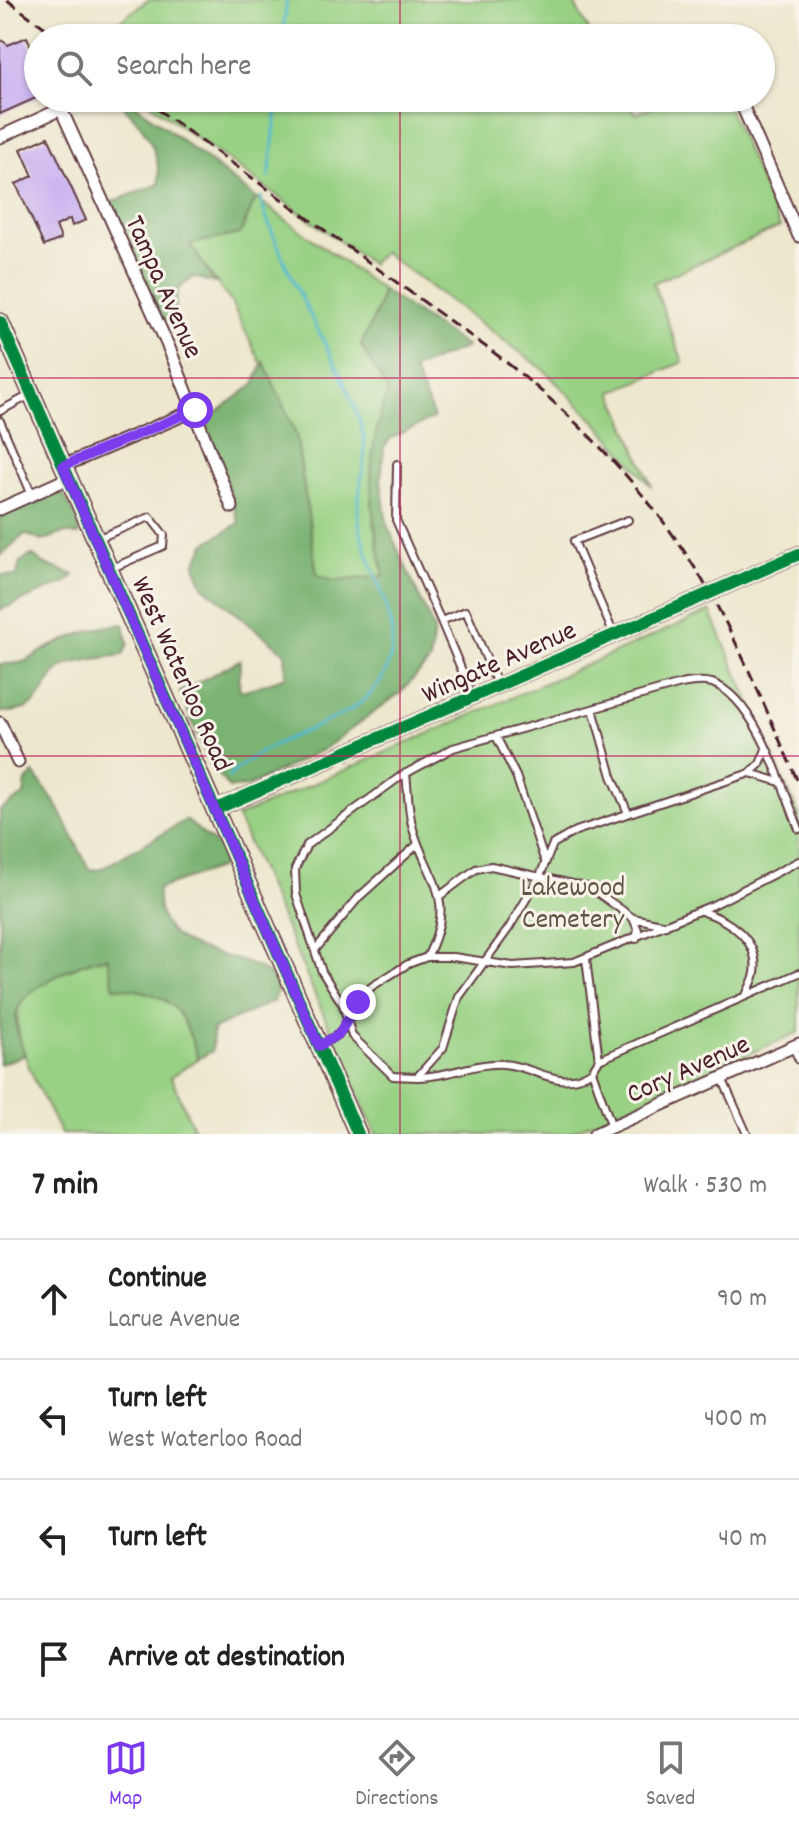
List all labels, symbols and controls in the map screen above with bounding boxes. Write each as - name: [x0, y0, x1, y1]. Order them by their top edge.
- search box: [24, 24, 775, 112]
- icon: search: [52, 46, 96, 90]
- text: Search here: [116, 47, 252, 90]
- street label: Tampa Avenue: [112, 210, 211, 366]
- route start: [177, 392, 213, 428]
- street label: West Waterloo Road: [119, 571, 240, 779]
- street label: Wingate Avenue: [416, 613, 584, 716]
- park label: Lakewood Cemetery: [521, 870, 625, 942]
- route end: [340, 984, 376, 1020]
- street label: Cory Avenue: [621, 1027, 757, 1116]
- text: 7 min: [32, 1162, 98, 1211]
- text: Walk · 530 m: [644, 1168, 767, 1205]
- text: Continue: [108, 1259, 207, 1302]
- icon: ahead: [32, 1277, 76, 1321]
- text: 90 m: [717, 1281, 767, 1318]
- text: Larue Avenue: [108, 1302, 240, 1339]
- text: Turn left: [108, 1379, 207, 1422]
- icon: left: [32, 1397, 76, 1441]
- text: 400 m: [704, 1401, 767, 1438]
- text: West Waterloo Road: [108, 1422, 303, 1459]
- icon: left: [32, 1517, 76, 1561]
- text: Turn left: [108, 1518, 207, 1561]
- text: 40 m: [718, 1521, 767, 1558]
- icon: arrive: [32, 1637, 76, 1681]
- text: Arrive at destination: [108, 1638, 345, 1681]
- tab: Map: [104, 1736, 148, 1815]
- tab: Directions: [355, 1736, 439, 1815]
- tab: Saved: [646, 1736, 695, 1815]

